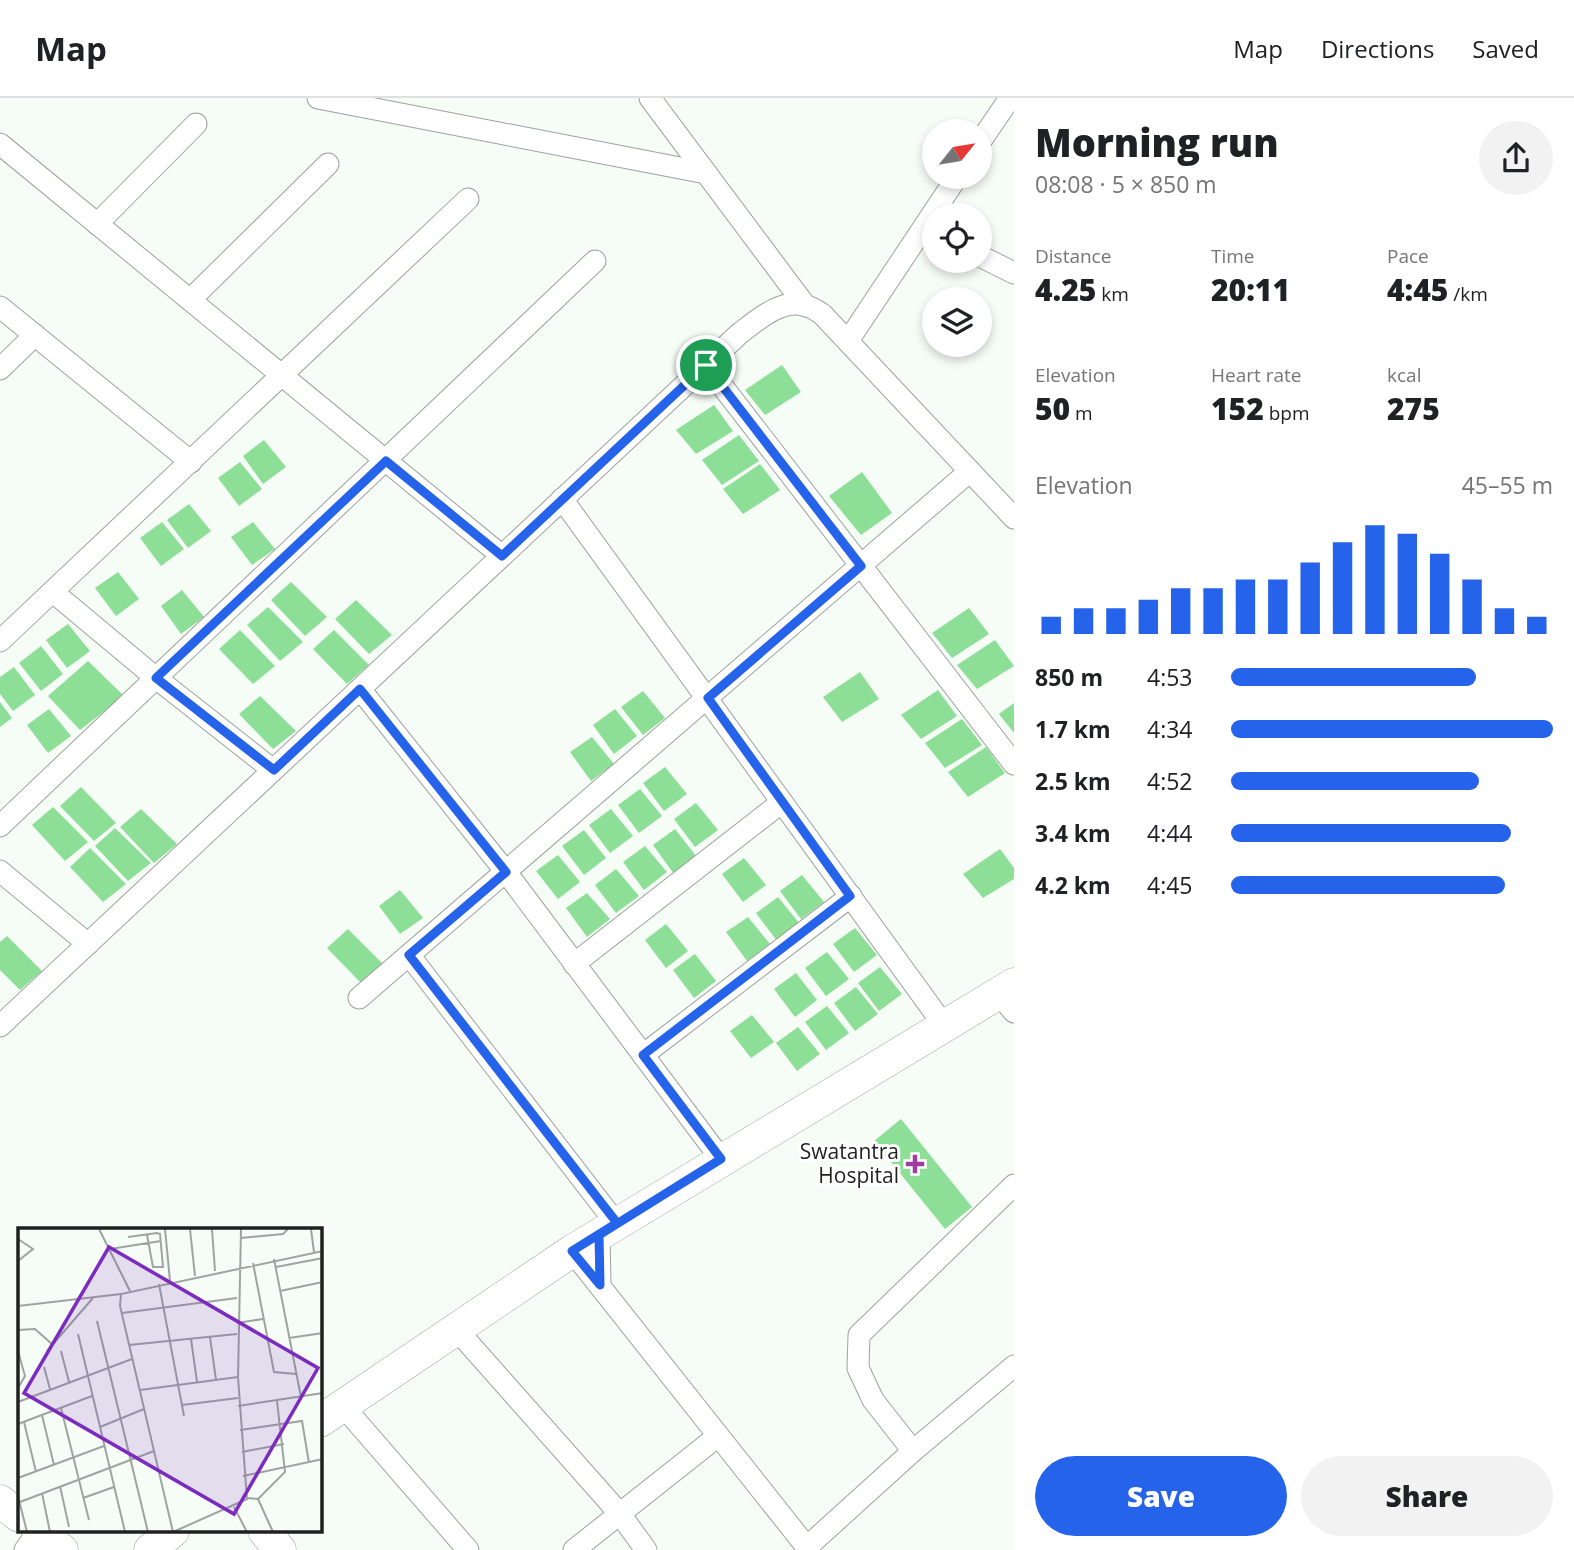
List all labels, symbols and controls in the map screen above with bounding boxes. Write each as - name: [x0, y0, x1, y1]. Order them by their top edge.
- text: Map: [35, 26, 107, 71]
- text: Map: [1233, 32, 1283, 65]
- text: Directions: [1321, 32, 1434, 65]
- text: Saved: [1472, 32, 1539, 65]
- text: Morning run: [1035, 116, 1279, 168]
- north arrow: [922, 119, 992, 189]
- map controls: [922, 119, 992, 357]
- button: share: [1479, 121, 1553, 195]
- text: 08:08 · 5 × 850 m: [1035, 168, 1217, 200]
- button: locate: [922, 203, 992, 273]
- text: Distance: [1035, 243, 1111, 269]
- text: Time: [1211, 243, 1255, 269]
- text: Pace: [1387, 243, 1429, 269]
- text: 4.25: [1035, 269, 1096, 310]
- text: 20:11: [1211, 269, 1290, 310]
- text: 4:45: [1387, 269, 1448, 310]
- text: km: [1096, 281, 1129, 307]
- text: /km: [1448, 281, 1488, 307]
- button: layers: [922, 287, 992, 357]
- pin: [676, 335, 736, 395]
- icon: arrive: [687, 346, 725, 384]
- text: Elevation: [1035, 362, 1116, 388]
- text: Heart rate: [1211, 362, 1301, 388]
- text: kcal: [1387, 362, 1421, 388]
- text: 50: [1035, 388, 1070, 429]
- text: 152: [1211, 388, 1264, 429]
- text: 275: [1387, 388, 1440, 429]
- text: m: [1070, 400, 1093, 426]
- text: bpm: [1264, 400, 1310, 426]
- text: Elevation: [1035, 469, 1133, 501]
- text: 45–55 m: [1462, 469, 1553, 501]
- text: 850 m: [1035, 661, 1103, 693]
- text: 4:53: [1147, 661, 1193, 693]
- text: 1.7 km: [1035, 713, 1111, 745]
- text: 4:34: [1147, 713, 1193, 745]
- text: 2.5 km: [1035, 765, 1111, 797]
- text: 4:52: [1147, 765, 1193, 797]
- text: 3.4 km: [1035, 817, 1111, 849]
- text: 4:44: [1147, 817, 1193, 849]
- text: 4.2 km: [1035, 869, 1111, 901]
- text: 4:45: [1147, 869, 1193, 901]
- place label: Swatantra Hospital: [800, 1137, 899, 1189]
- marker: Swatantra Hospital: [905, 1154, 925, 1174]
- inset map: [18, 1228, 322, 1532]
- button: Save: [1035, 1456, 1287, 1536]
- button: Share: [1301, 1456, 1553, 1536]

